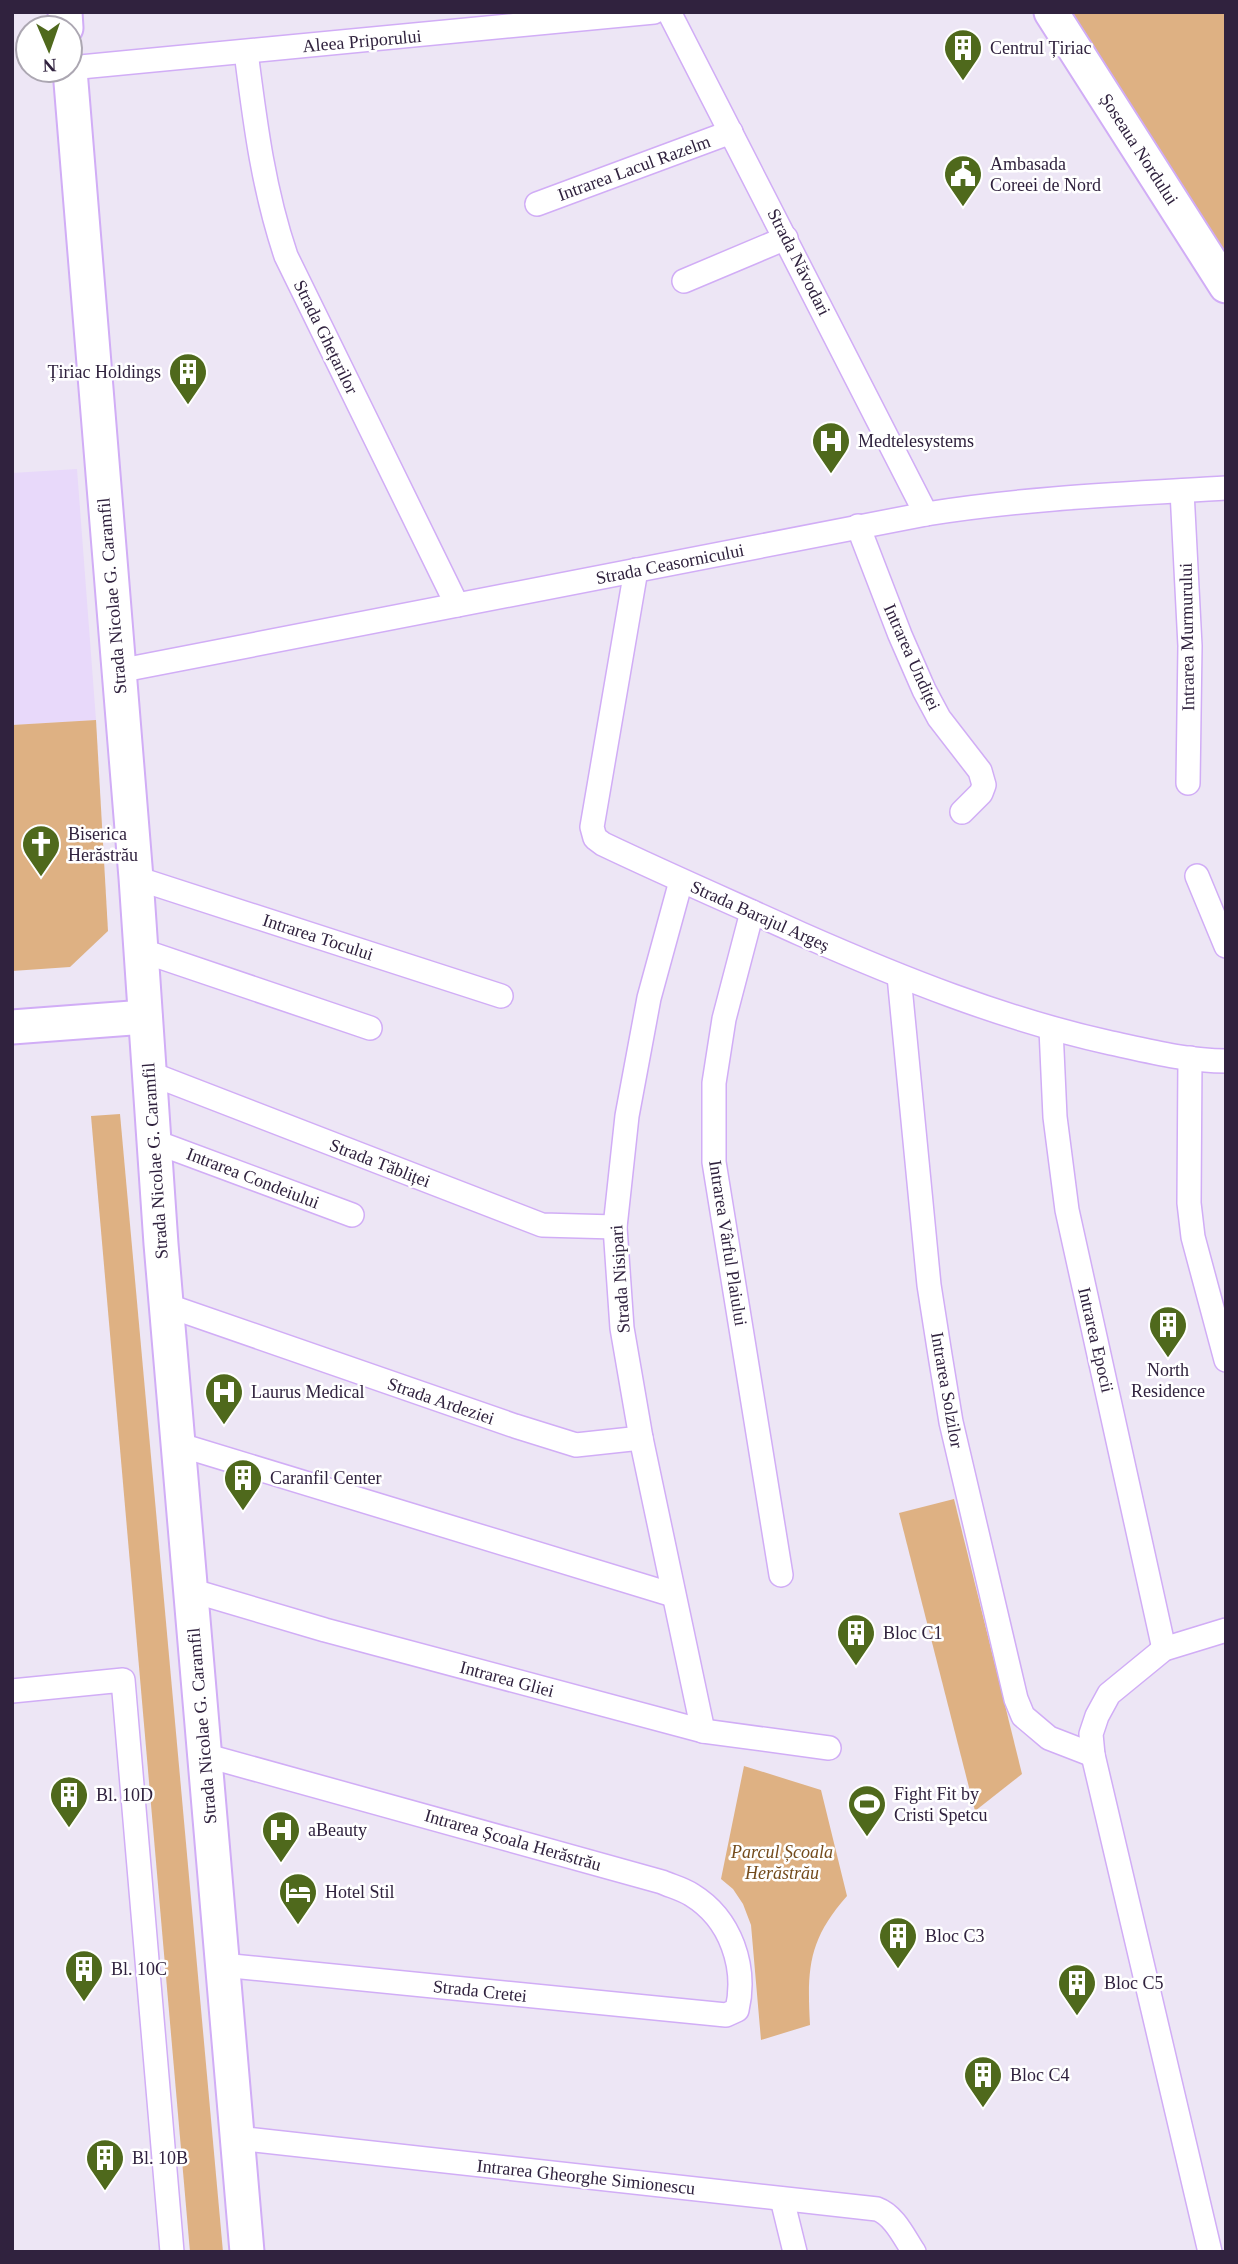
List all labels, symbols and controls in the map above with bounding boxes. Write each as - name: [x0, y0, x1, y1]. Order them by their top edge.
- north arrow: [14, 14, 84, 84]
- street label: Aleea Priporului: [302, 26, 422, 56]
- building icon: Centrul Țiriac: [942, 27, 984, 82]
- place label: Centrul Țiriac: [990, 38, 1091, 58]
- text: N: [42, 55, 57, 76]
- street label: Șoseaua Nordului: [1096, 90, 1182, 208]
- street label: Intrarea Lacul Razelm: [555, 131, 713, 205]
- public building icon: Ambasada Coreei de Nord: [942, 153, 984, 208]
- place label: Ambasada Coreei de Nord: [990, 154, 1101, 195]
- street label: Strada Năvodari: [763, 205, 835, 319]
- street label: Strada Ghețarilor: [290, 277, 362, 397]
- building icon: Țiriac Holdings: [167, 351, 209, 406]
- place label: Țiriac Holdings: [48, 362, 161, 382]
- hospital icon: Medtelesystems: [810, 420, 852, 475]
- place label: Medtelesystems: [858, 431, 974, 451]
- street label: Strada Nicolae G. Caramfil: [93, 497, 131, 695]
- street label: Strada Ceasornicului: [594, 540, 746, 588]
- street label: Intrarea Murmurului: [1176, 563, 1198, 711]
- street label: Intrarea Undiței: [880, 601, 944, 713]
- church icon: Biserica Herăstrău: [20, 823, 62, 878]
- place label: Biserica Herăstrău: [68, 824, 138, 865]
- street label: Strada Barajul Argeș: [688, 876, 832, 956]
- street label: Intrarea Tocului: [260, 910, 376, 964]
- street label: Strada Nicolae G. Caramfil: [138, 1062, 172, 1260]
- street label: Strada Tăbliței: [327, 1135, 433, 1191]
- street label: Intrarea Condeiului: [184, 1143, 322, 1213]
- street label: Intrarea Vârful Plaiului: [705, 1159, 751, 1327]
- street label: Strada Nisipari: [606, 1224, 634, 1334]
- street label: Intrarea Epocii: [1074, 1285, 1118, 1395]
- building icon: North Residence: [1147, 1304, 1189, 1359]
- street label: Intrarea Solzilor: [927, 1330, 967, 1450]
- place label: North Residence: [1131, 1360, 1205, 1401]
- hospital icon: Laurus Medical: [203, 1371, 245, 1426]
- street label: Strada Ardeziei: [385, 1373, 497, 1429]
- place label: Laurus Medical: [251, 1382, 364, 1402]
- building icon: Caranfil Center: [222, 1457, 264, 1512]
- place label: Caranfil Center: [270, 1468, 381, 1488]
- building icon: Bloc C1: [835, 1612, 877, 1667]
- place label: Bloc C1: [883, 1623, 943, 1643]
- street label: Strada Nicolae G. Caramfil: [183, 1627, 221, 1825]
- street label: Intrarea Gliei: [458, 1657, 556, 1701]
- building icon: Bl. 10D: [48, 1774, 90, 1829]
- sports icon: Fight Fit by Cristi Spetcu: [846, 1783, 888, 1838]
- place label: Fight Fit by Cristi Spetcu: [894, 1784, 988, 1825]
- place label: Bl. 10D: [96, 1785, 153, 1805]
- street label: Intrarea Școala Herăstrău: [422, 1805, 604, 1875]
- hospital icon: aBeauty: [260, 1809, 302, 1864]
- place label: aBeauty: [308, 1820, 367, 1840]
- park label: Parcul Școala Herăstrău: [730, 1842, 833, 1883]
- hotel icon: Hotel Stil: [277, 1871, 319, 1926]
- place label: Hotel Stil: [325, 1882, 395, 1902]
- building icon: Bloc C3: [877, 1915, 919, 1970]
- place label: Bloc C3: [925, 1926, 985, 1946]
- building icon: Bl. 10C: [63, 1948, 105, 2003]
- place label: Bl. 10C: [111, 1959, 167, 1979]
- building icon: Bloc C5: [1056, 1962, 1098, 2017]
- place label: Bloc C5: [1104, 1973, 1164, 1993]
- street label: Strada Cretei: [432, 1976, 528, 2006]
- building icon: Bloc C4: [962, 2054, 1004, 2109]
- place label: Bloc C4: [1010, 2065, 1070, 2085]
- building icon: Bl. 10B: [84, 2137, 126, 2192]
- place label: Bl. 10B: [132, 2148, 188, 2168]
- street label: Intrarea Gheorghe Simionescu: [476, 2156, 696, 2198]

